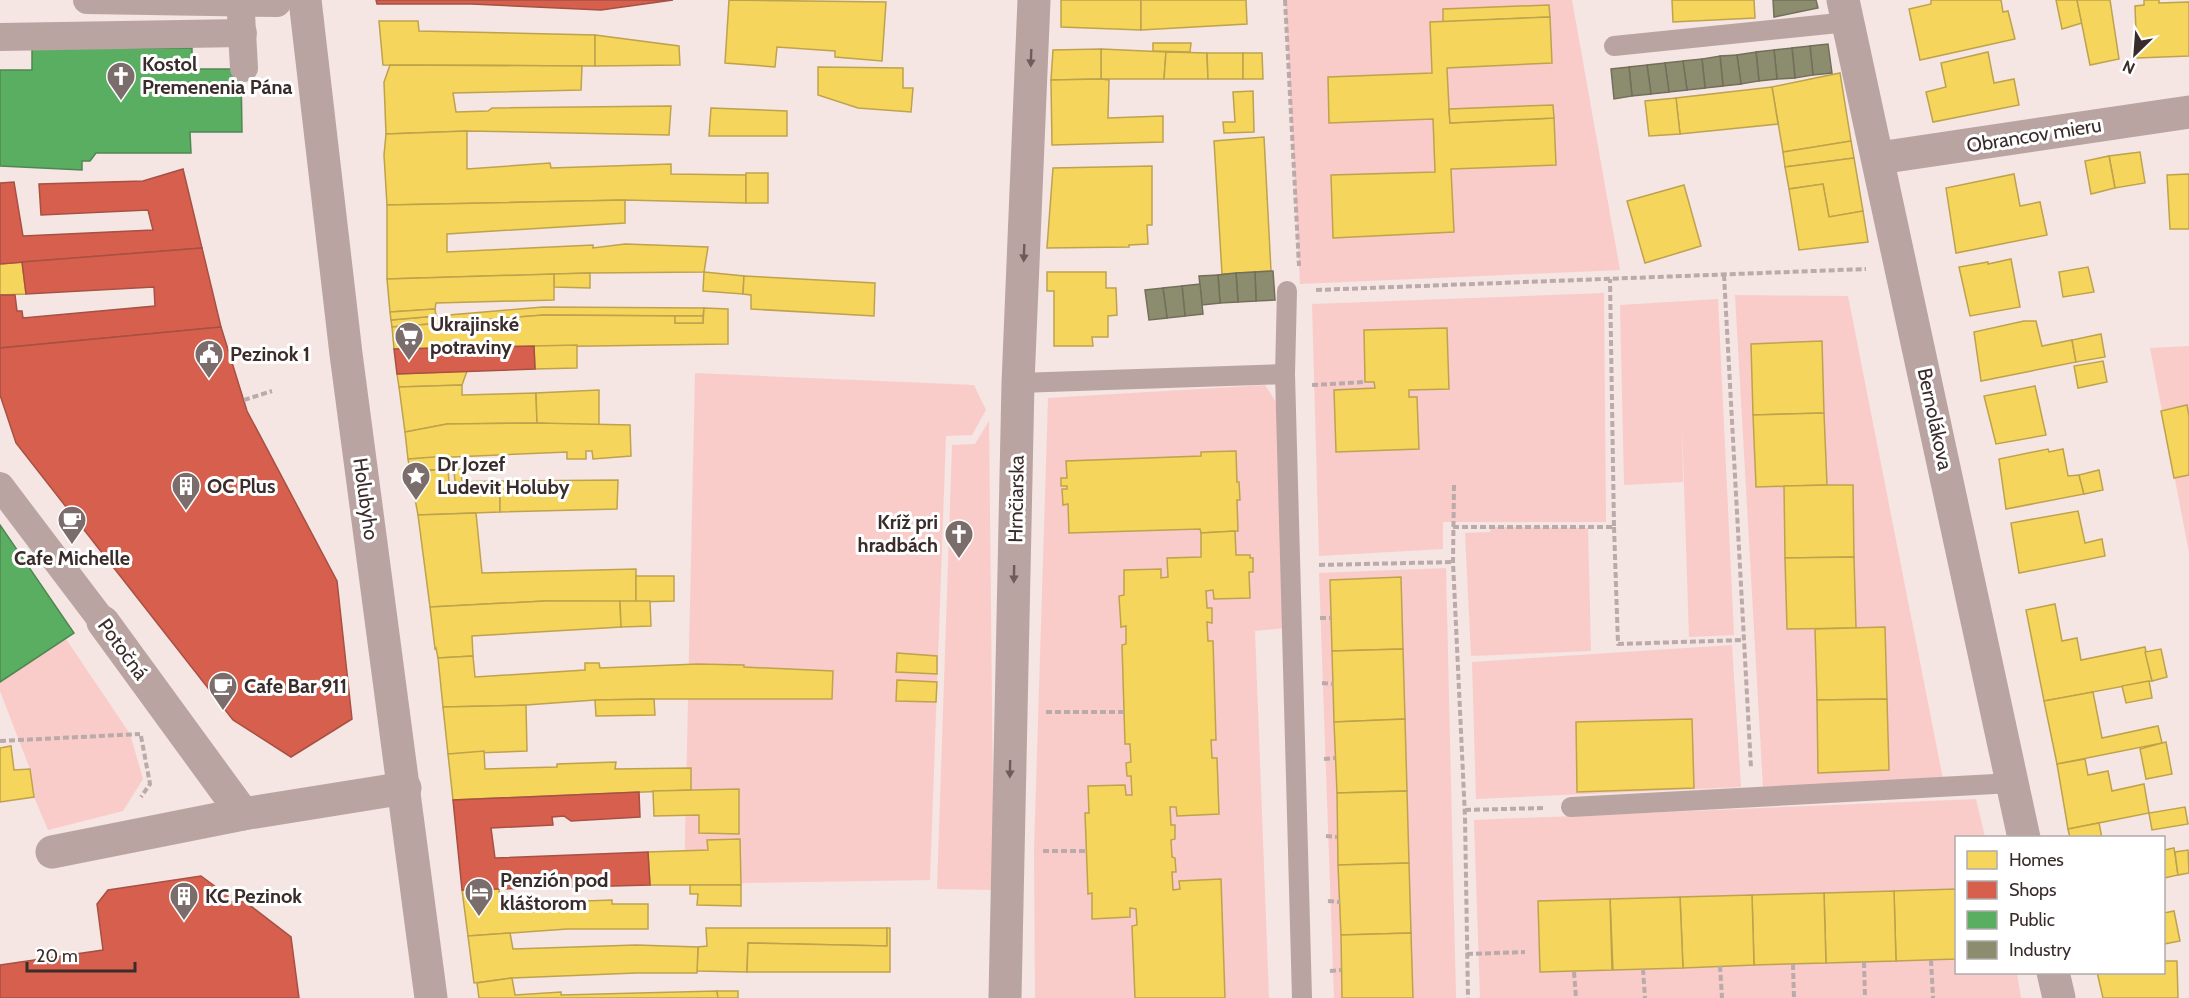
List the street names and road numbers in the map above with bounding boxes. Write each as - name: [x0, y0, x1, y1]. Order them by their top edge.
- street label: Obrancov mieru: [1965, 112, 2103, 158]
- street label: Bernolákova: [1912, 366, 1958, 473]
- street label: Hrnčiarska: [1003, 455, 1029, 543]
- street label: Holubyho: [348, 456, 384, 542]
- street label: Potočná: [93, 614, 153, 685]

